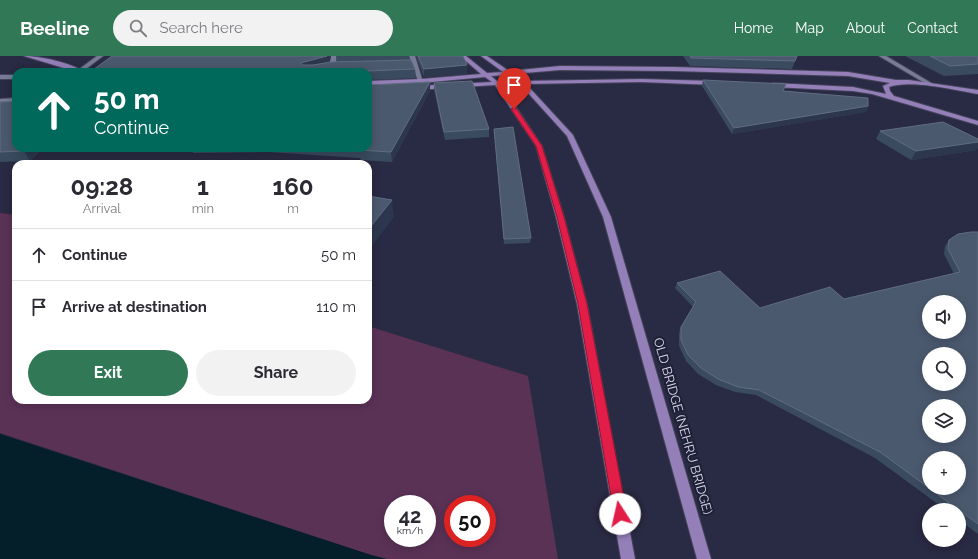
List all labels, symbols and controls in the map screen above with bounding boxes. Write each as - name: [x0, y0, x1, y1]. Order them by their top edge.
- search box: [113, 10, 393, 46]
- text: Beeline: [20, 17, 89, 39]
- icon: search: [127, 17, 149, 39]
- text: Search here: [159, 19, 243, 37]
- text: Home: [734, 20, 773, 36]
- text: Map: [795, 20, 824, 36]
- text: About: [846, 20, 885, 36]
- text: Contact: [907, 20, 958, 36]
- pin: [497, 68, 531, 109]
- icon: arrive: [503, 74, 525, 96]
- text: 50 m: [94, 83, 160, 116]
- icon: ahead: [28, 84, 80, 136]
- text: Continue: [94, 117, 169, 138]
- text: 09:28: [70, 172, 133, 201]
- text: 1: [197, 172, 209, 201]
- text: 160: [272, 172, 314, 201]
- text: Arrival: [83, 201, 121, 216]
- text: min: [192, 201, 214, 216]
- text: m: [287, 201, 299, 216]
- icon: ahead: [28, 244, 50, 266]
- text: Continue: [62, 246, 127, 264]
- text: 50 m: [321, 246, 356, 264]
- map controls: [922, 295, 966, 547]
- button: sound: [922, 295, 966, 339]
- icon: arrive: [28, 296, 50, 318]
- text: Arrive at destination: [62, 298, 207, 316]
- text: 110 m: [316, 298, 356, 316]
- street label: OLD BRIDGE (NEHRU BRIDGE): [651, 336, 715, 516]
- button: search: [922, 347, 966, 391]
- button: Exit: [28, 350, 188, 396]
- button: Share: [196, 350, 356, 396]
- button: layers: [922, 399, 966, 443]
- button: +: [922, 451, 966, 495]
- position arrow: [599, 493, 641, 535]
- speed limit sign: 50: [444, 495, 496, 547]
- button: −: [922, 503, 966, 547]
- text: 42: [399, 504, 421, 528]
- text: km/h: [397, 525, 423, 536]

